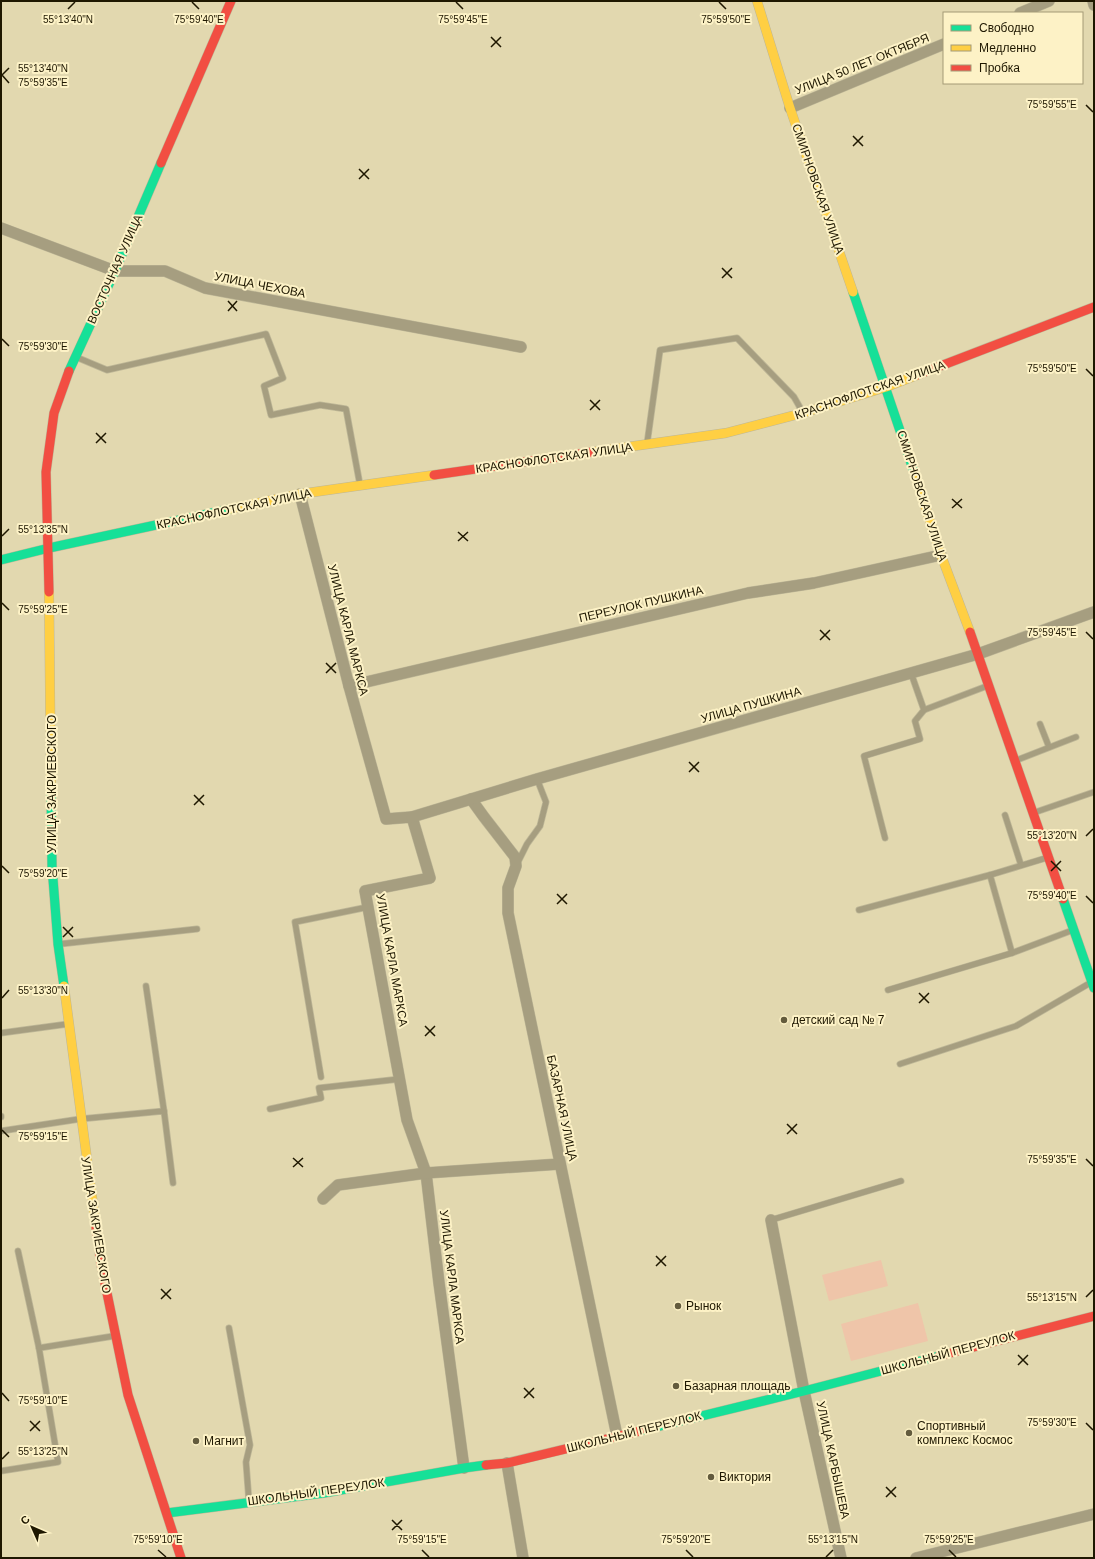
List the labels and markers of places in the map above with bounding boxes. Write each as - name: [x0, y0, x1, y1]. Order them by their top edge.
- place label: детский сад № 7: [792, 1013, 885, 1027]
- marker: детский сад № 7: [779, 1015, 789, 1025]
- place label: Рынок: [686, 1299, 722, 1313]
- marker: Рынок: [673, 1301, 683, 1311]
- place label: Базарная площадь: [684, 1379, 791, 1393]
- marker: Базарная площадь: [671, 1381, 681, 1391]
- place label: Спортивный комплекс Космос: [917, 1419, 1013, 1447]
- marker: Спортивный комплекс Космос: [904, 1428, 914, 1438]
- place label: Магнит: [204, 1434, 245, 1448]
- marker: Магнит: [191, 1436, 201, 1446]
- place label: Виктория: [719, 1470, 771, 1484]
- marker: Виктория: [706, 1472, 716, 1482]

